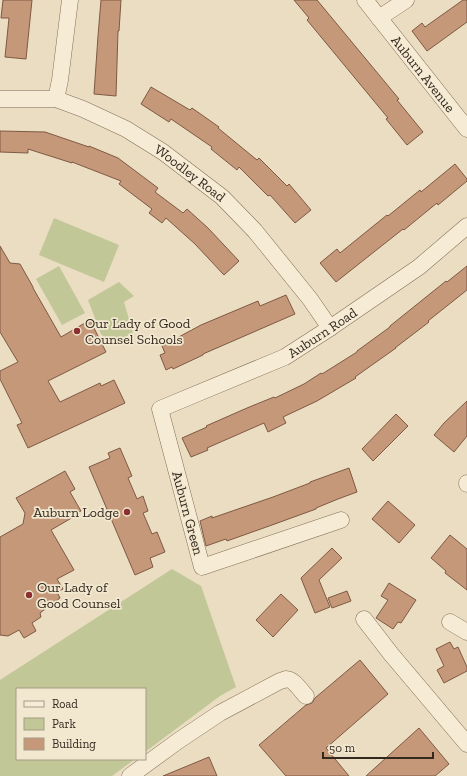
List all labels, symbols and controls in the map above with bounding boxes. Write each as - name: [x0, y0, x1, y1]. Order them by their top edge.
- street label: Auburn Avenue: [387, 32, 459, 116]
- street label: Woodley Road: [151, 141, 229, 206]
- street label: Auburn Road: [285, 304, 361, 362]
- place label: Our Lady of Good Counsel Schools: [85, 315, 191, 348]
- marker: Our Lady of Good Counsel Schools: [72, 326, 82, 336]
- street label: Auburn Green: [168, 469, 207, 557]
- place label: Auburn Lodge: [33, 504, 119, 521]
- marker: Auburn Lodge: [122, 507, 132, 517]
- place label: Our Lady of Good Counsel: [37, 579, 121, 612]
- marker: Our Lady of Good Counsel: [24, 590, 34, 600]
- legend: [16, 688, 146, 760]
- text: Road: [52, 697, 78, 711]
- text: Park: [52, 717, 77, 731]
- scale bar: [323, 734, 433, 760]
- text: Building: [52, 737, 96, 751]
- text: 50 m: [329, 741, 356, 755]

